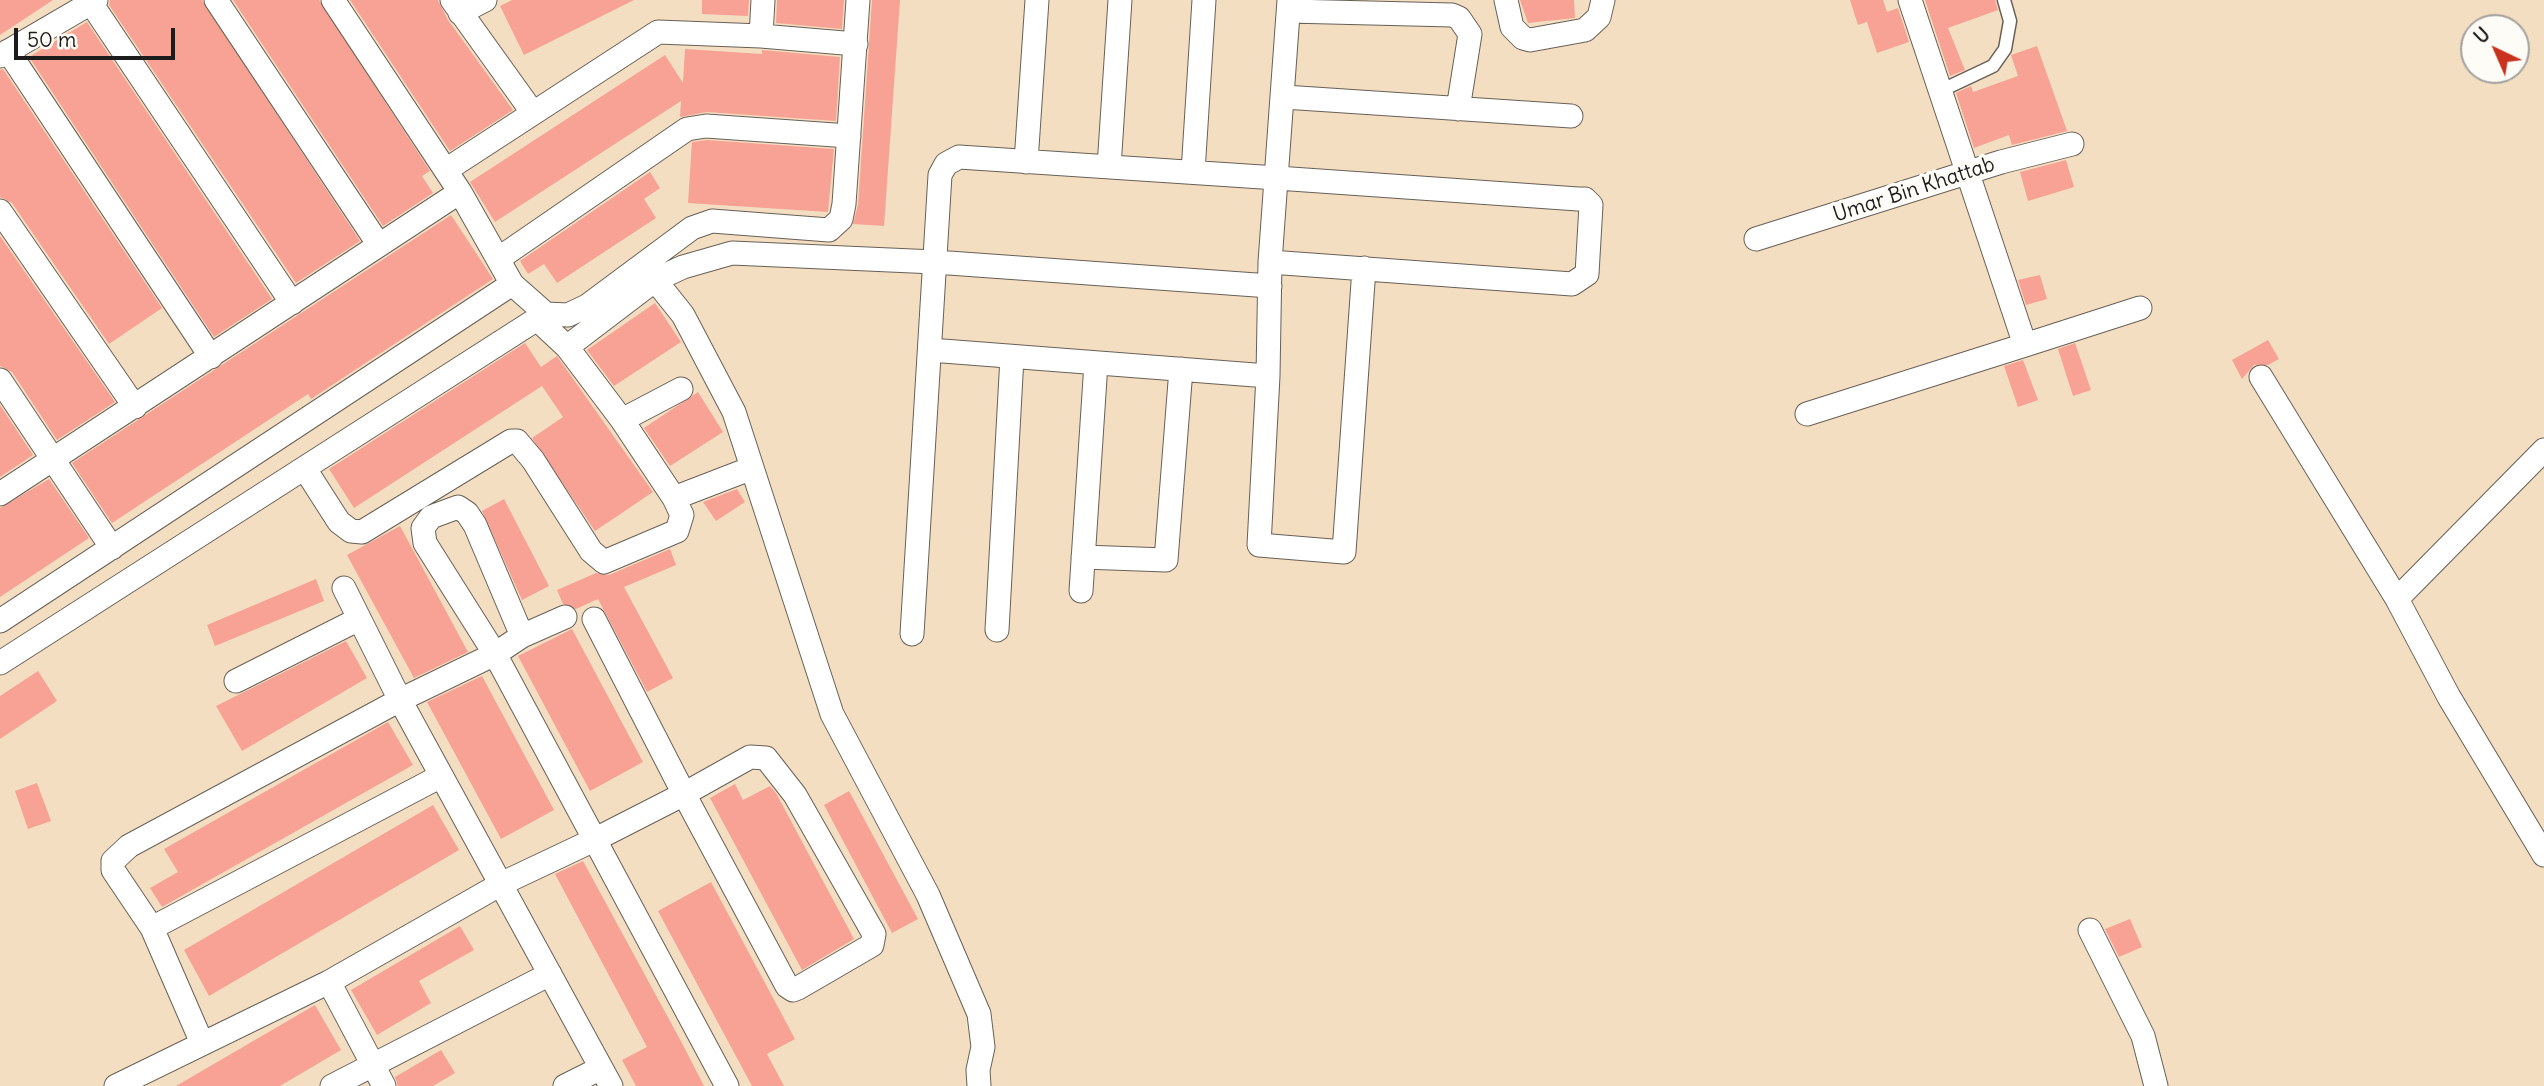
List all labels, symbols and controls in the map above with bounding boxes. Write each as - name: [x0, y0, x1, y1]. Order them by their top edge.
- scale bar: [18, 14, 178, 58]
- north arrow: [2460, 14, 2530, 84]
- text: U: [2469, 22, 2495, 48]
- text: 50 m: [27, 26, 76, 53]
- street label: Umar Bin Khattab: [1830, 152, 1998, 228]

